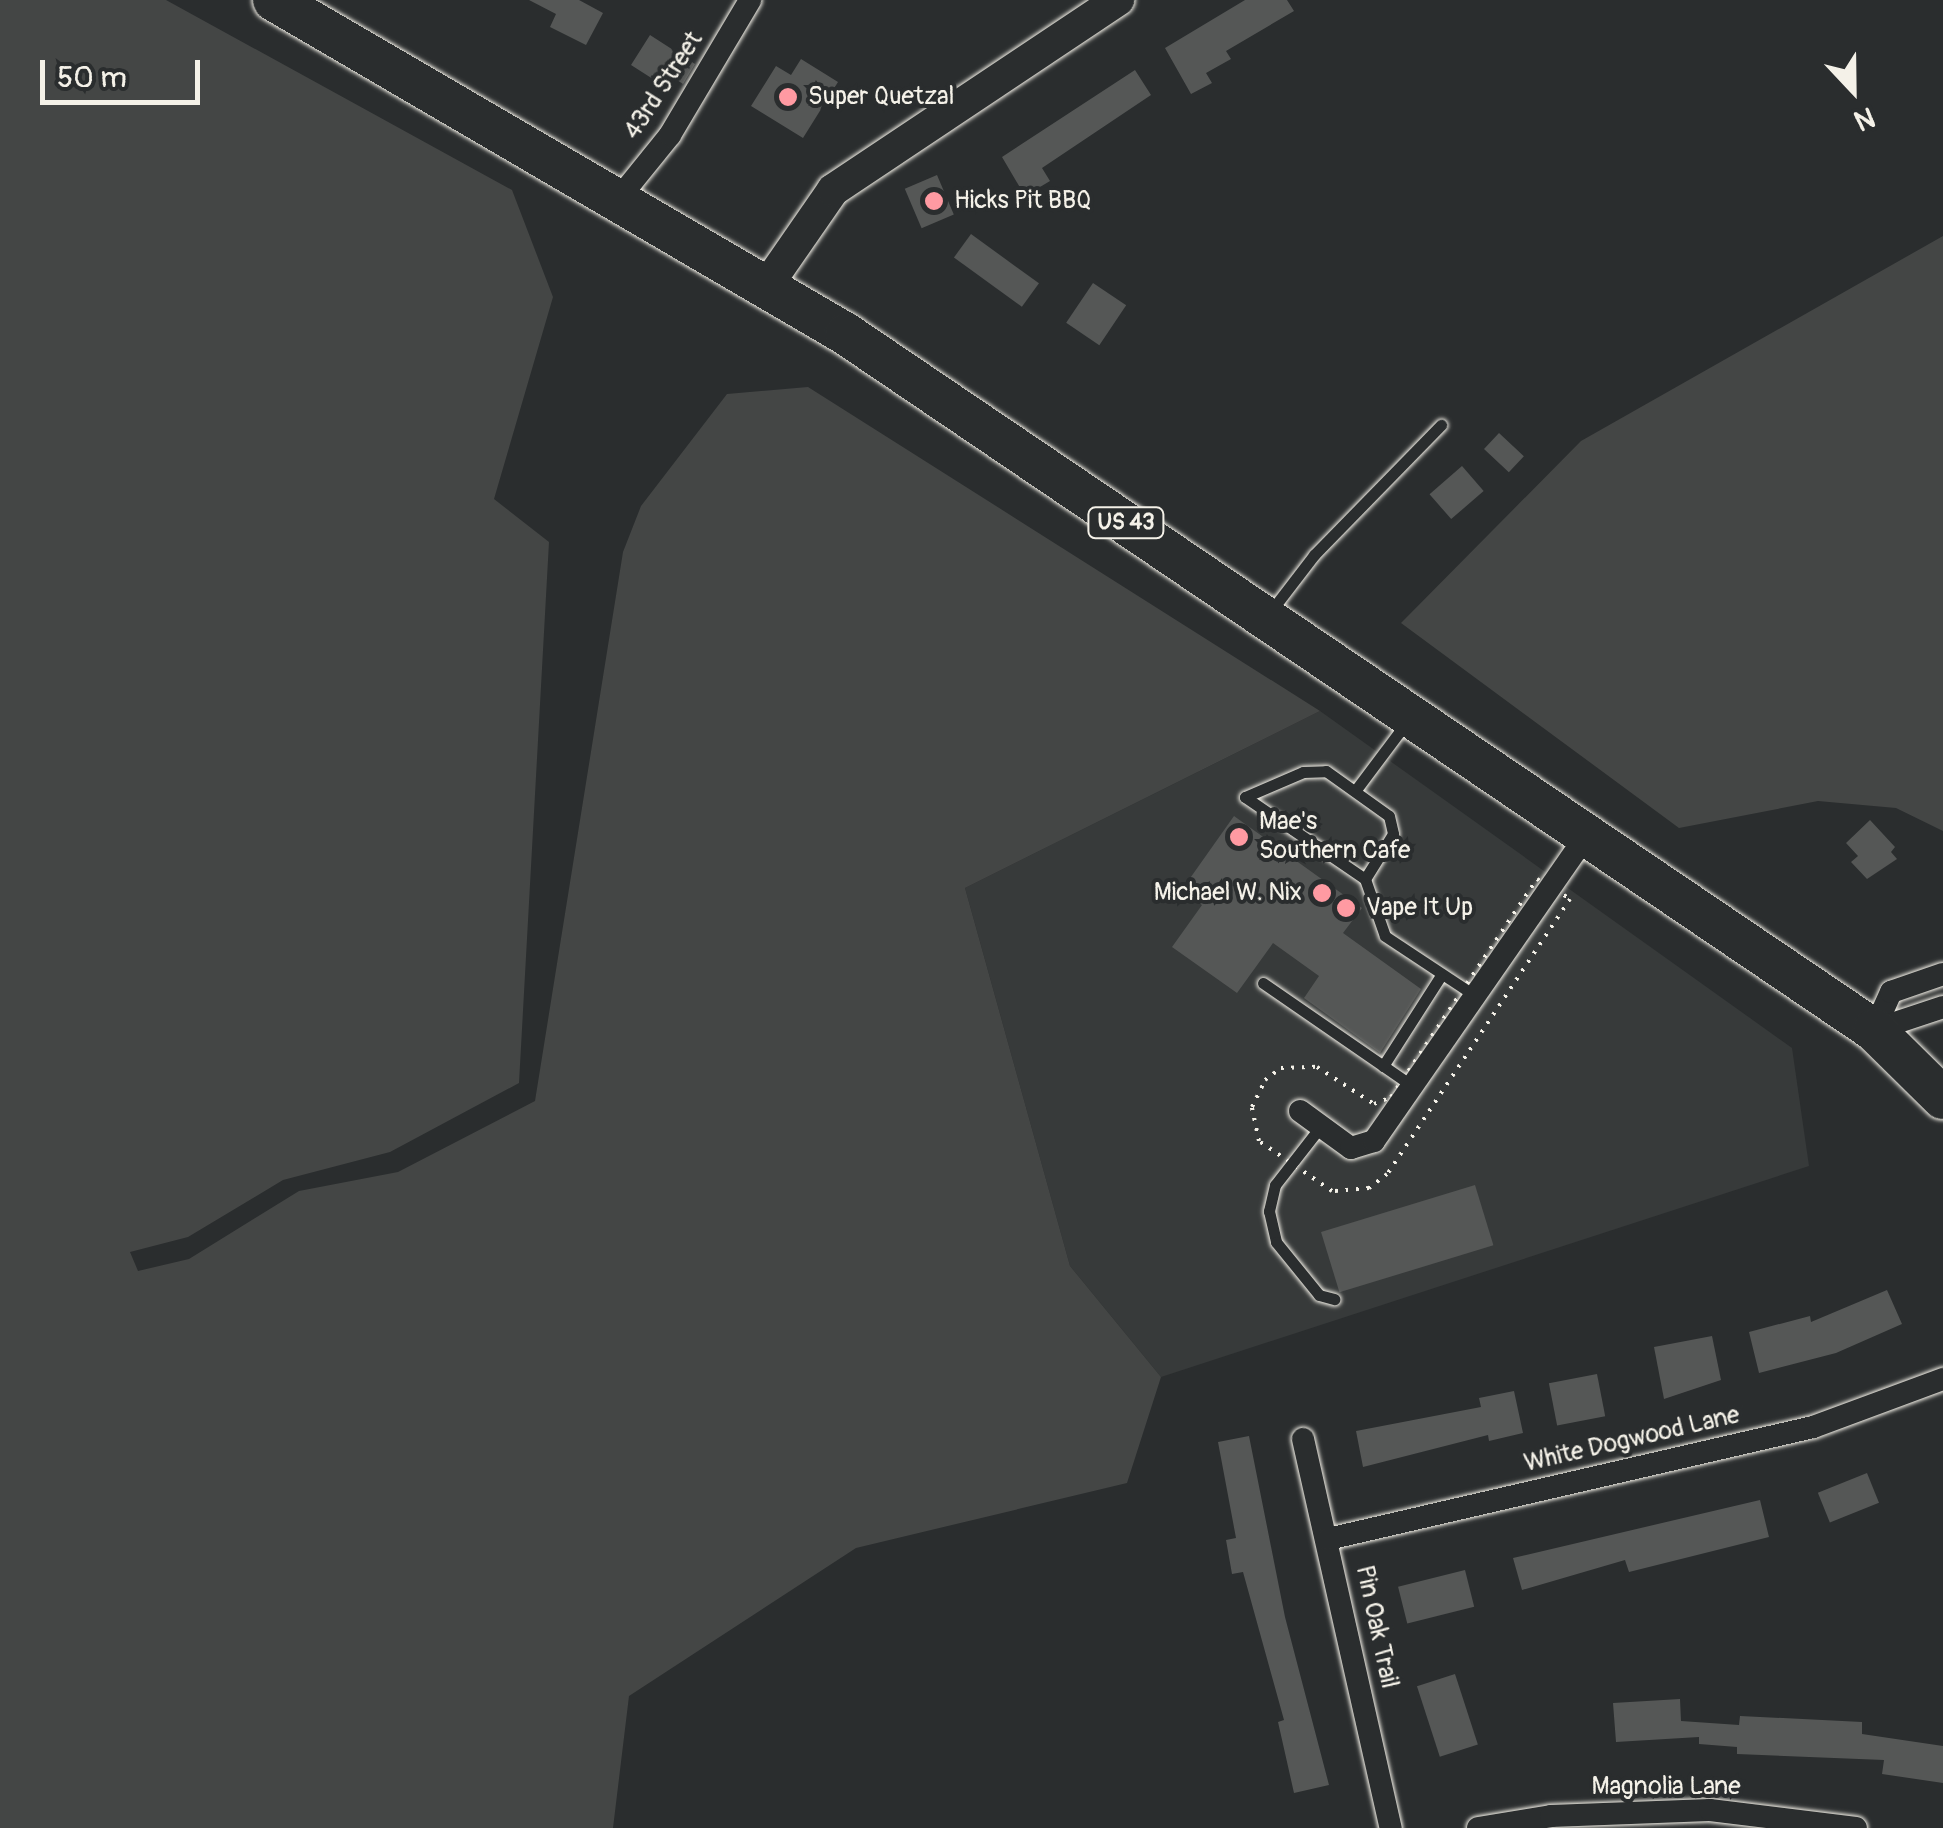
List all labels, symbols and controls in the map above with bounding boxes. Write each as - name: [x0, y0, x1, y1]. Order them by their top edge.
- street label: 43rd Street: [618, 27, 710, 145]
- scale bar: [45, 40, 205, 102]
- north arrow: [1803, 40, 1903, 140]
- text: 50 m: [57, 59, 127, 96]
- place label: Super Quetzal: [808, 82, 954, 112]
- marker: Super Quetzal: [777, 86, 799, 108]
- text: N: [1849, 99, 1880, 138]
- place label: Hicks Pit BBQ: [954, 186, 1091, 216]
- marker: Hicks Pit BBQ: [923, 190, 945, 212]
- road number: US 43: [1086, 506, 1166, 540]
- place label: Mae's Southern Cafe: [1259, 808, 1410, 867]
- marker: Mae's Southern Cafe: [1228, 826, 1250, 848]
- place label: Michael W. Nix: [1154, 878, 1302, 908]
- marker: Michael W. Nix: [1311, 882, 1333, 904]
- place label: Vape It Up: [1366, 893, 1473, 923]
- marker: Vape It Up: [1335, 897, 1357, 919]
- street label: White Dogwood Lane: [1521, 1401, 1743, 1479]
- street label: Pin Oak Trail: [1348, 1563, 1404, 1691]
- street label: Magnolia Lane: [1591, 1772, 1741, 1802]

